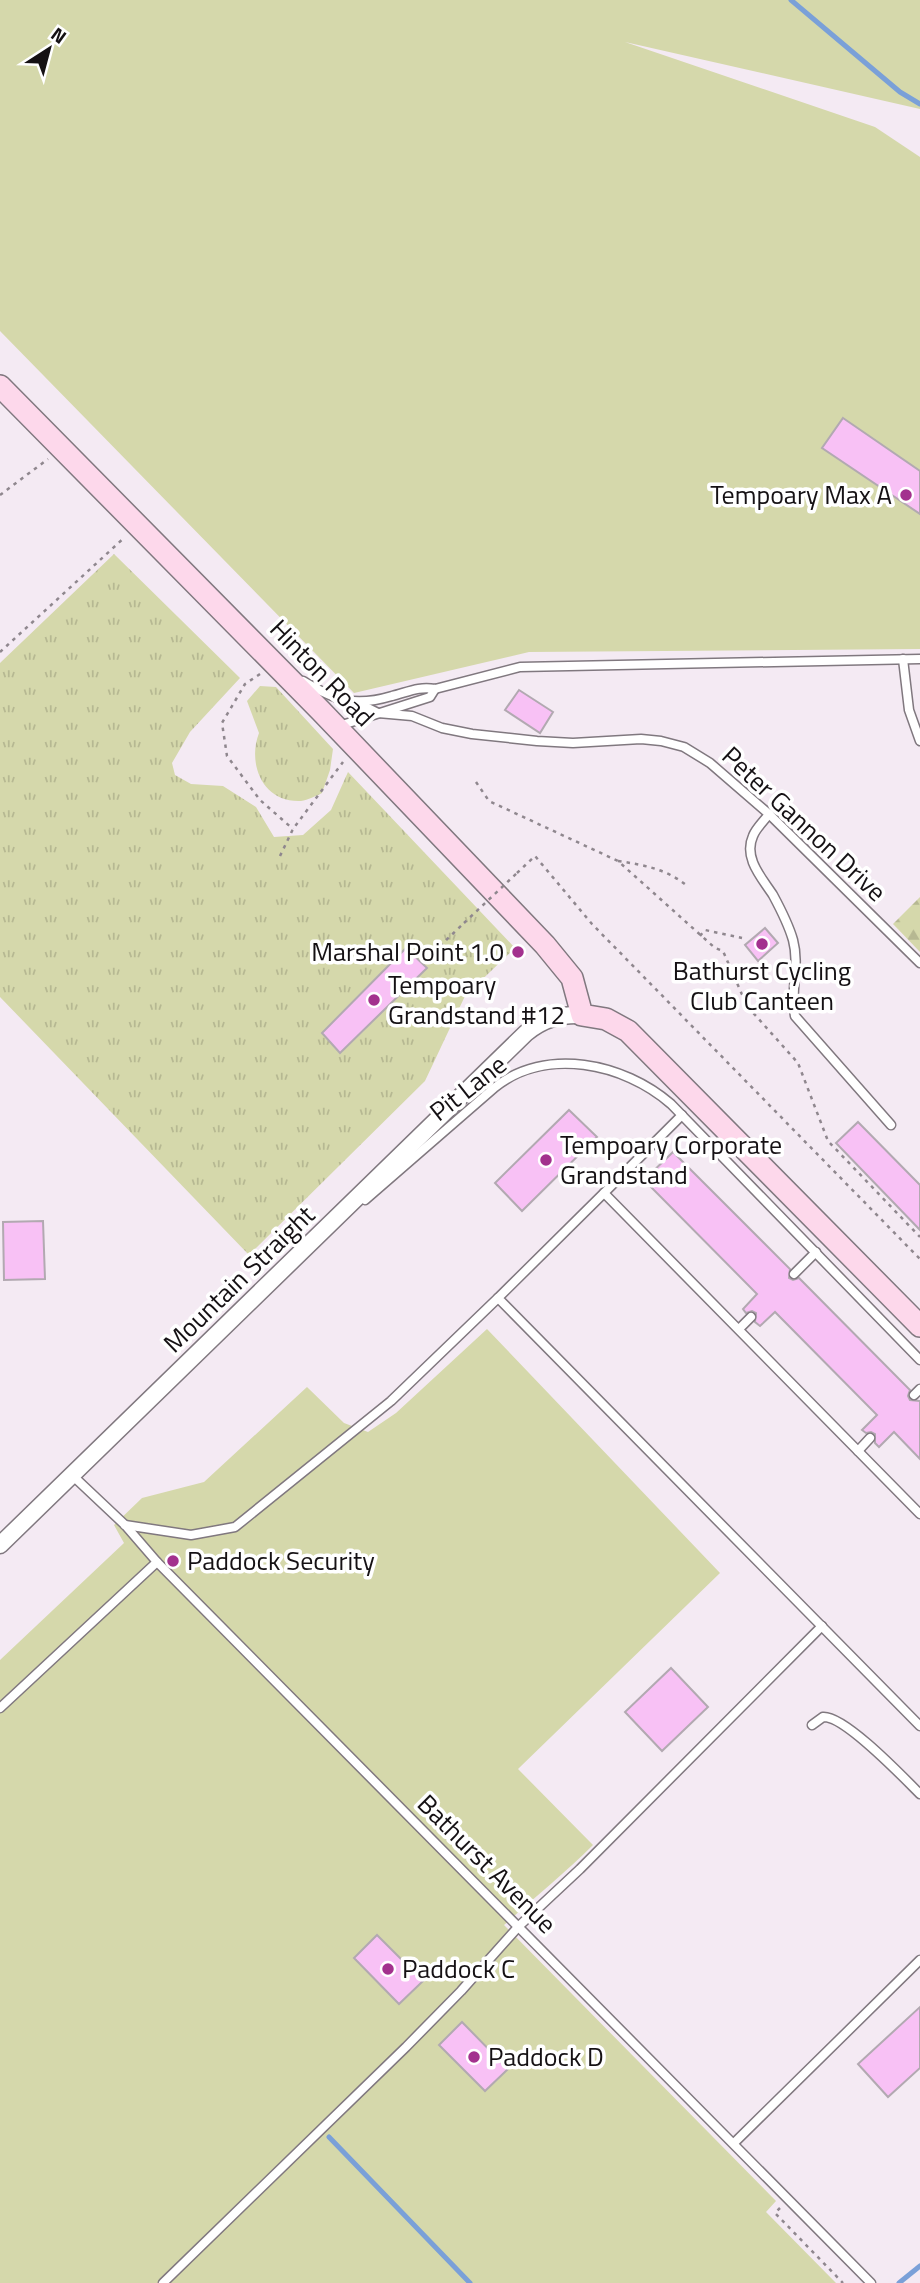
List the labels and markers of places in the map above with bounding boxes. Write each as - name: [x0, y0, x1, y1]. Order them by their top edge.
- place label: Tempoary Max A: [710, 475, 892, 514]
- marker: Tempoary Max A: [898, 487, 914, 503]
- place label: Marshal Point 1.0: [311, 932, 504, 971]
- marker: Bathurst Cycling Club Canteen: [754, 936, 770, 952]
- marker: Marshal Point 1.0: [510, 944, 526, 960]
- place label: Bathurst Cycling Club Canteen: [673, 951, 851, 1020]
- place label: Tempoary Grandstand #12: [388, 965, 565, 1034]
- marker: Tempoary Grandstand #12: [366, 992, 382, 1008]
- place label: Tempoary Corporate Grandstand: [560, 1125, 782, 1194]
- marker: Tempoary Corporate Grandstand: [538, 1152, 554, 1168]
- place label: Paddock Security: [187, 1541, 375, 1580]
- marker: Paddock Security: [165, 1553, 181, 1569]
- place label: Paddock C: [402, 1949, 515, 1988]
- marker: Paddock C: [380, 1961, 396, 1977]
- place label: Paddock D: [488, 2037, 604, 2076]
- marker: Paddock D: [466, 2049, 482, 2065]

